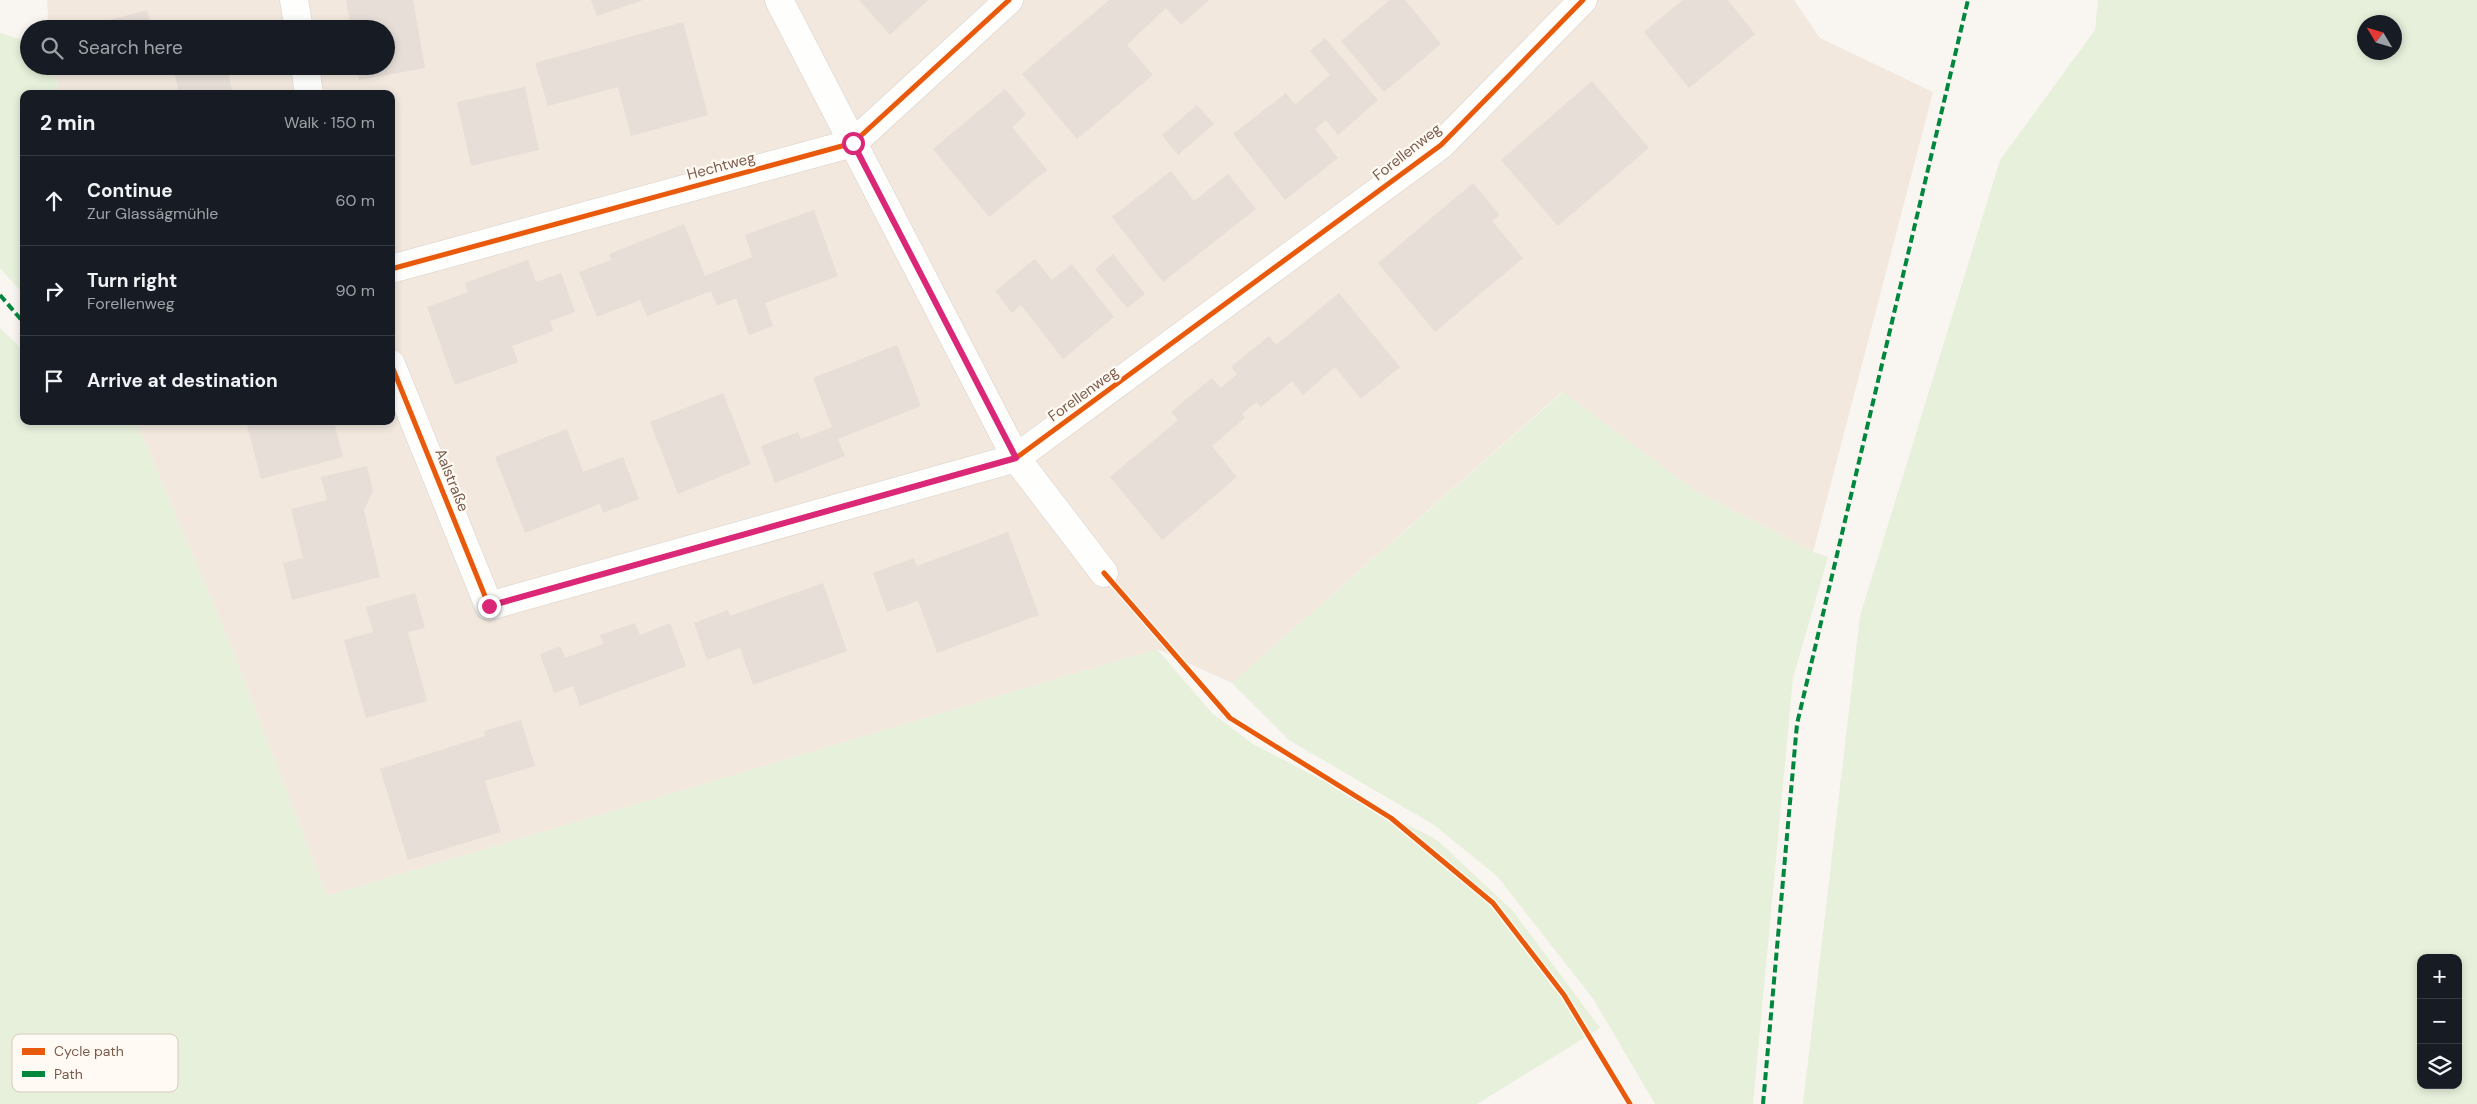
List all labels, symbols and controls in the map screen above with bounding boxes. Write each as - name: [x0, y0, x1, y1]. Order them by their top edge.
- north arrow: [2357, 15, 2402, 60]
- search box: [20, 20, 395, 75]
- icon: search: [38, 34, 66, 62]
- text: Search here: [78, 35, 183, 60]
- text: 2 min: [40, 109, 96, 137]
- text: Walk · 150 m: [284, 112, 375, 133]
- street label: Forellenweg: [1368, 119, 1446, 185]
- route start: [842, 132, 865, 155]
- street label: Hechtweg: [685, 147, 757, 185]
- text: Continue: [87, 178, 173, 203]
- icon: ahead: [40, 187, 68, 215]
- text: 60 m: [335, 190, 375, 211]
- text: Zur Glassägmühle: [87, 203, 218, 224]
- text: Turn right: [87, 268, 177, 293]
- icon: right: [40, 277, 68, 305]
- text: 90 m: [335, 280, 375, 301]
- text: Forellenweg: [87, 293, 175, 314]
- street label: Forellenweg: [1044, 362, 1122, 426]
- icon: arrive: [40, 367, 68, 395]
- text: Arrive at destination: [87, 368, 278, 393]
- street label: Aalstraße: [430, 446, 474, 514]
- route end: [478, 595, 501, 618]
- map controls: [2417, 954, 2462, 1089]
- button: +: [2417, 954, 2462, 999]
- button: −: [2417, 999, 2462, 1044]
- legend: [12, 1034, 178, 1092]
- text: Cycle path: [54, 1042, 124, 1060]
- button: layers: [2417, 1044, 2462, 1089]
- text: Path: [54, 1065, 83, 1083]

